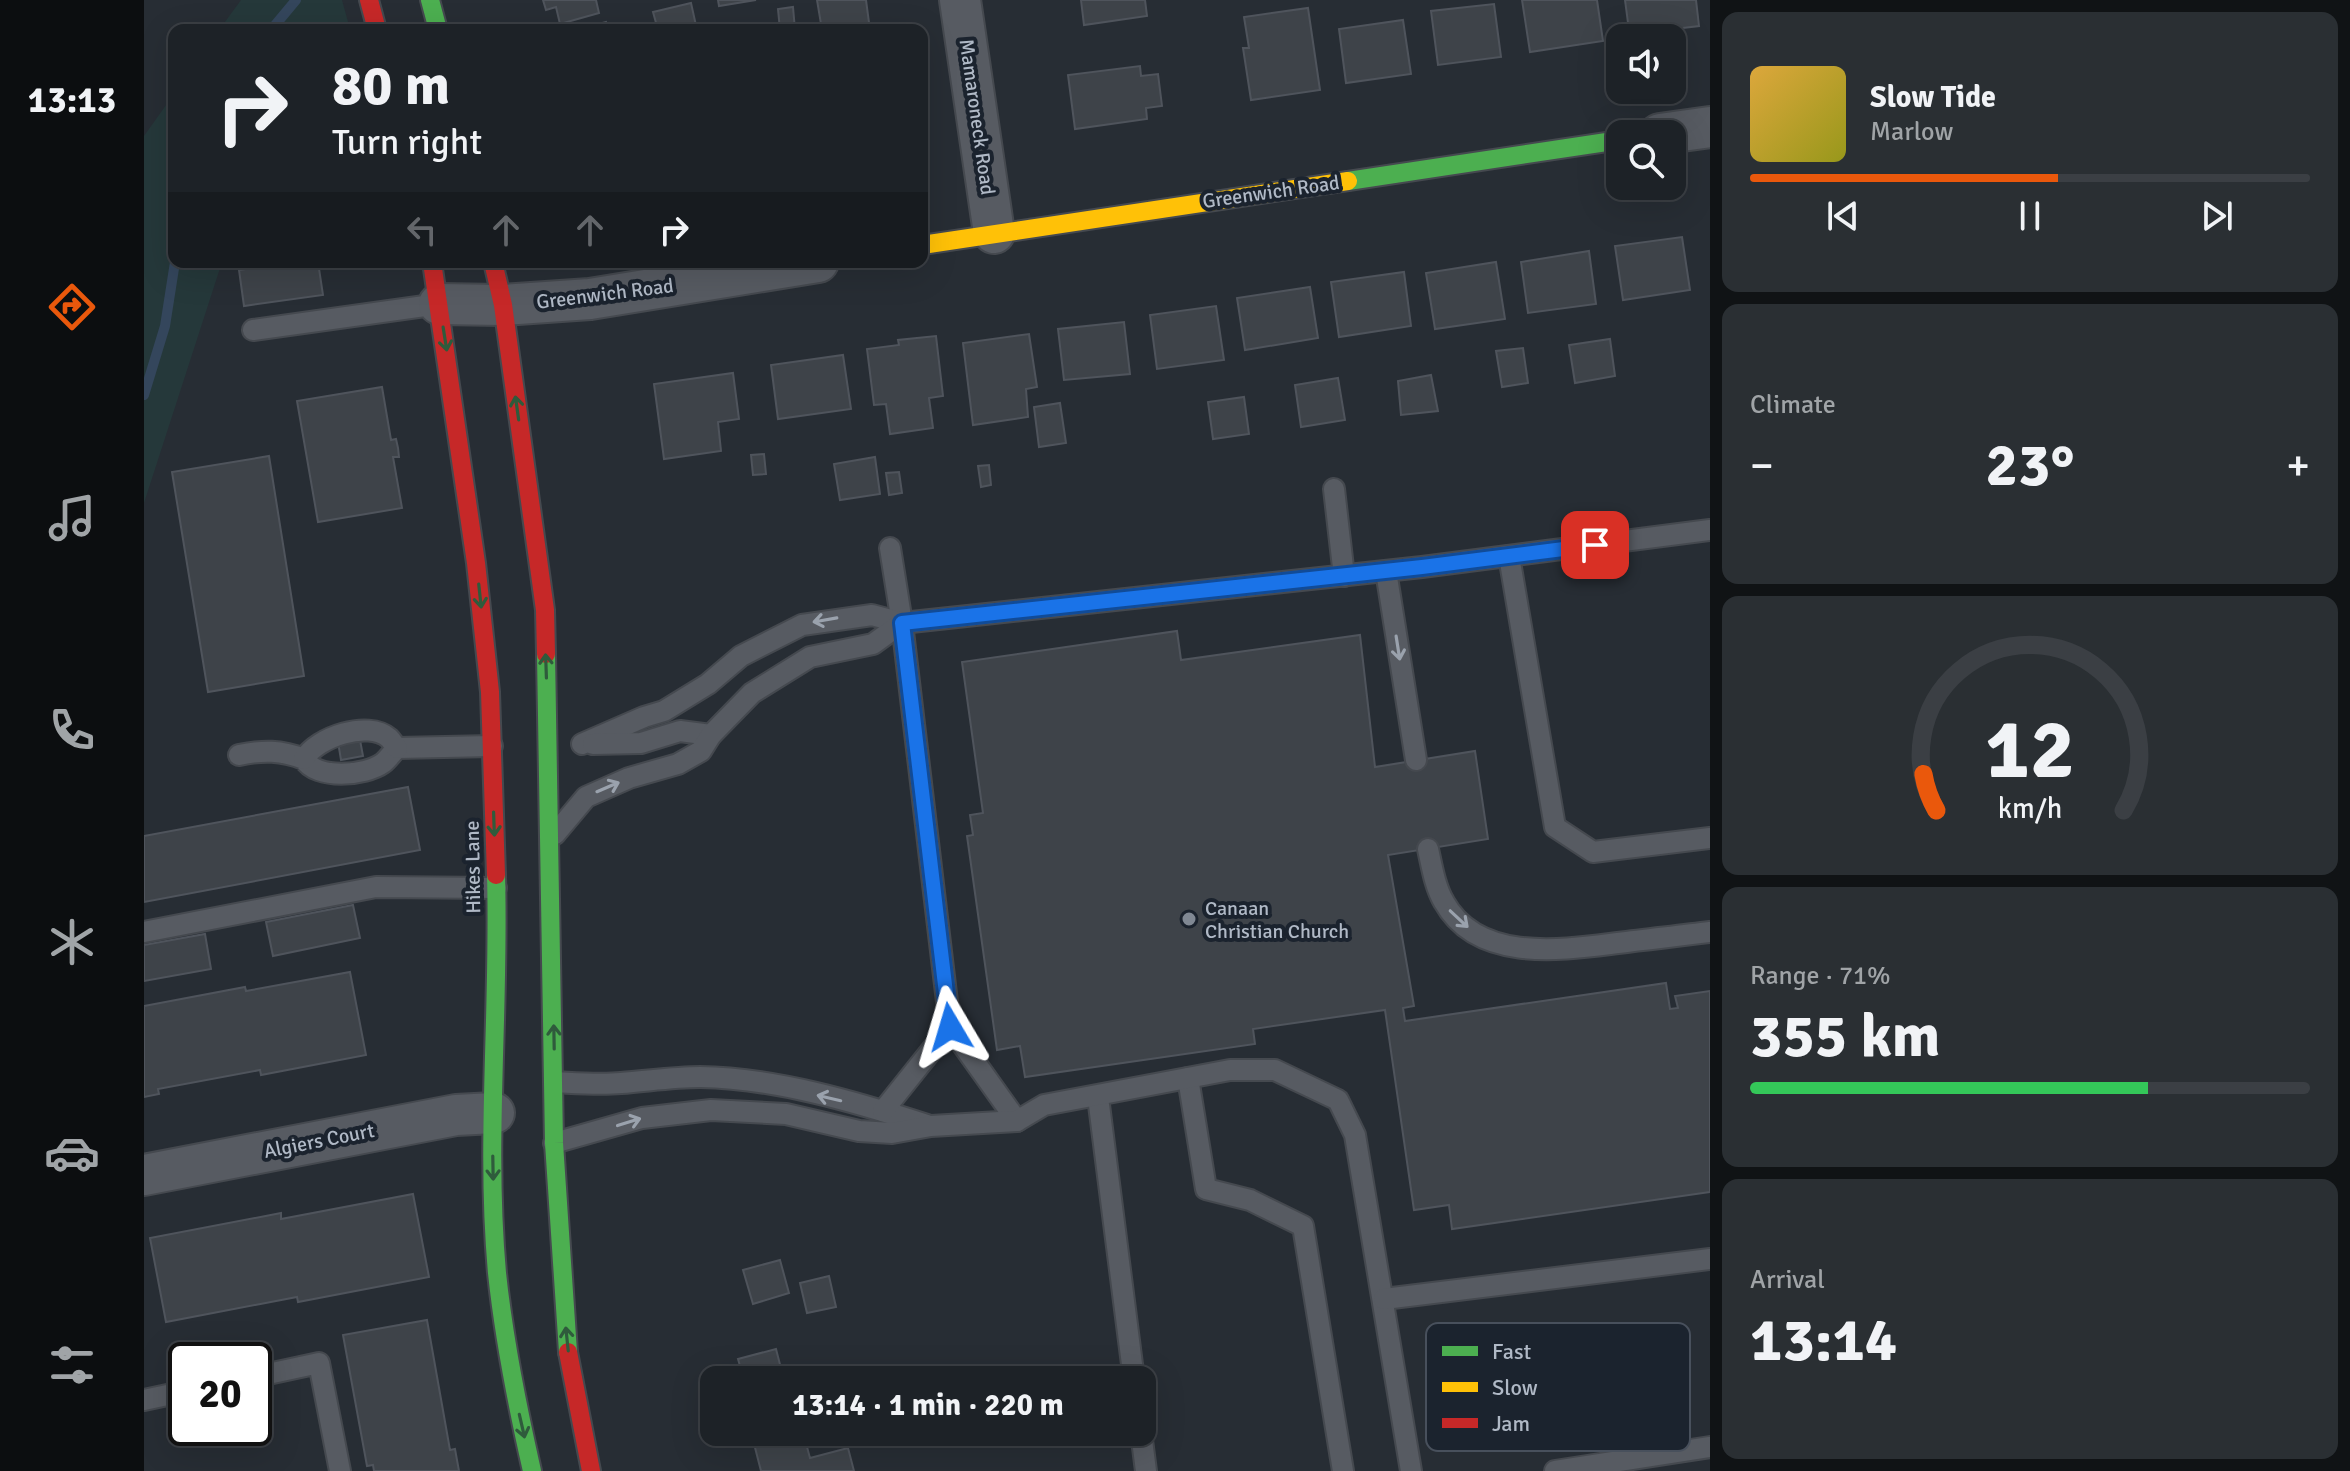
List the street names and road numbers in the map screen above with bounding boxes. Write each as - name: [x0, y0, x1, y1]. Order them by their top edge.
- street label: Mamaroneck Road: [954, 37, 1000, 197]
- street label: Greenwich Road: [1201, 170, 1341, 214]
- street label: Greenwich Road: [535, 273, 675, 315]
- street label: Hikes Lane: [460, 820, 486, 914]
- street label: Algiers Court: [262, 1118, 376, 1164]

